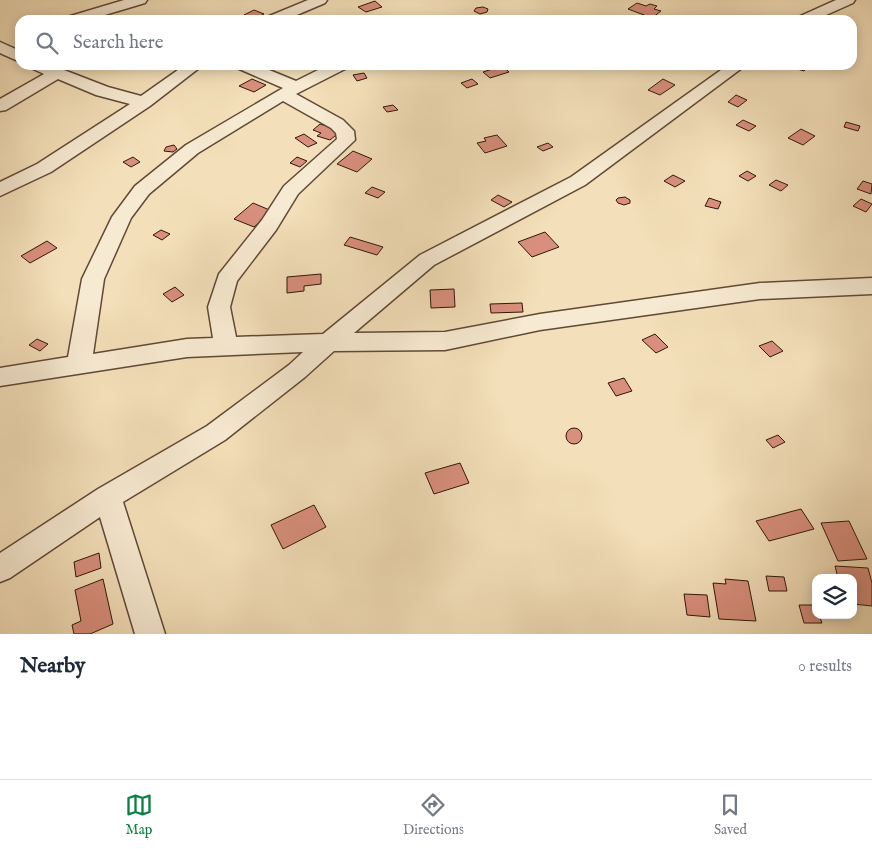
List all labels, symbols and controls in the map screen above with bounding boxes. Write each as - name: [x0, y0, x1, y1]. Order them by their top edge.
- search box: [15, 15, 857, 70]
- icon: search: [33, 29, 61, 57]
- text: Search here: [73, 31, 164, 55]
- map controls: [812, 574, 857, 619]
- button: layers: [812, 574, 857, 619]
- text: Nearby: [20, 653, 85, 680]
- text: 0 results: [798, 657, 852, 677]
- tab: Map: [125, 791, 153, 839]
- tab: Directions: [403, 791, 464, 839]
- tab: Saved: [714, 791, 747, 839]

